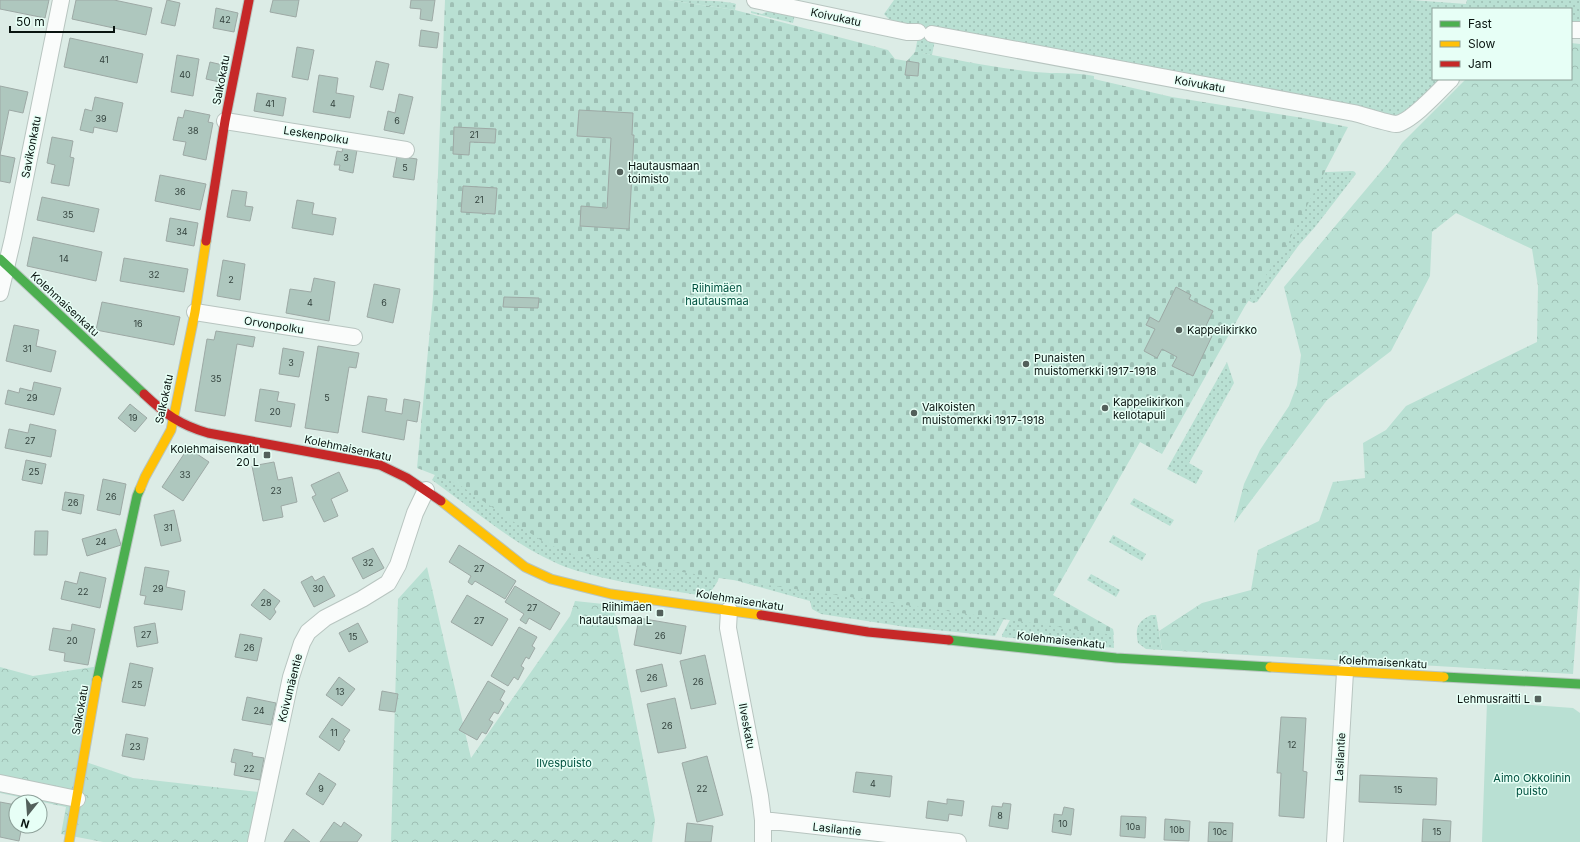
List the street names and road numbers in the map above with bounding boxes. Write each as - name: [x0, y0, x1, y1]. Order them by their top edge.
- street label: Koivukatu: [809, 5, 863, 29]
- street label: Salkokatu: [209, 54, 233, 106]
- street label: Koivukatu: [1174, 73, 1226, 95]
- street label: Savikonkatu: [18, 115, 44, 179]
- street label: Leskenpolku: [282, 123, 350, 147]
- street label: Kolehmaisenkatu: [28, 269, 102, 339]
- street label: Orvonpolku: [243, 313, 305, 337]
- street label: Salkokatu: [152, 373, 176, 425]
- street label: Kolehmaisenkatu: [303, 432, 393, 464]
- street label: Kolehmaisenkatu: [695, 586, 785, 614]
- street label: Kolehmaisenkatu: [1016, 628, 1106, 652]
- street label: Koivumäentie: [275, 652, 305, 724]
- street label: Kolehmaisenkatu: [1338, 653, 1428, 671]
- street label: Salkokatu: [69, 684, 91, 736]
- street label: Ilveskatu: [736, 702, 758, 750]
- street label: Lasilantie: [1332, 732, 1348, 782]
- street label: Lasilantie: [812, 819, 862, 839]

